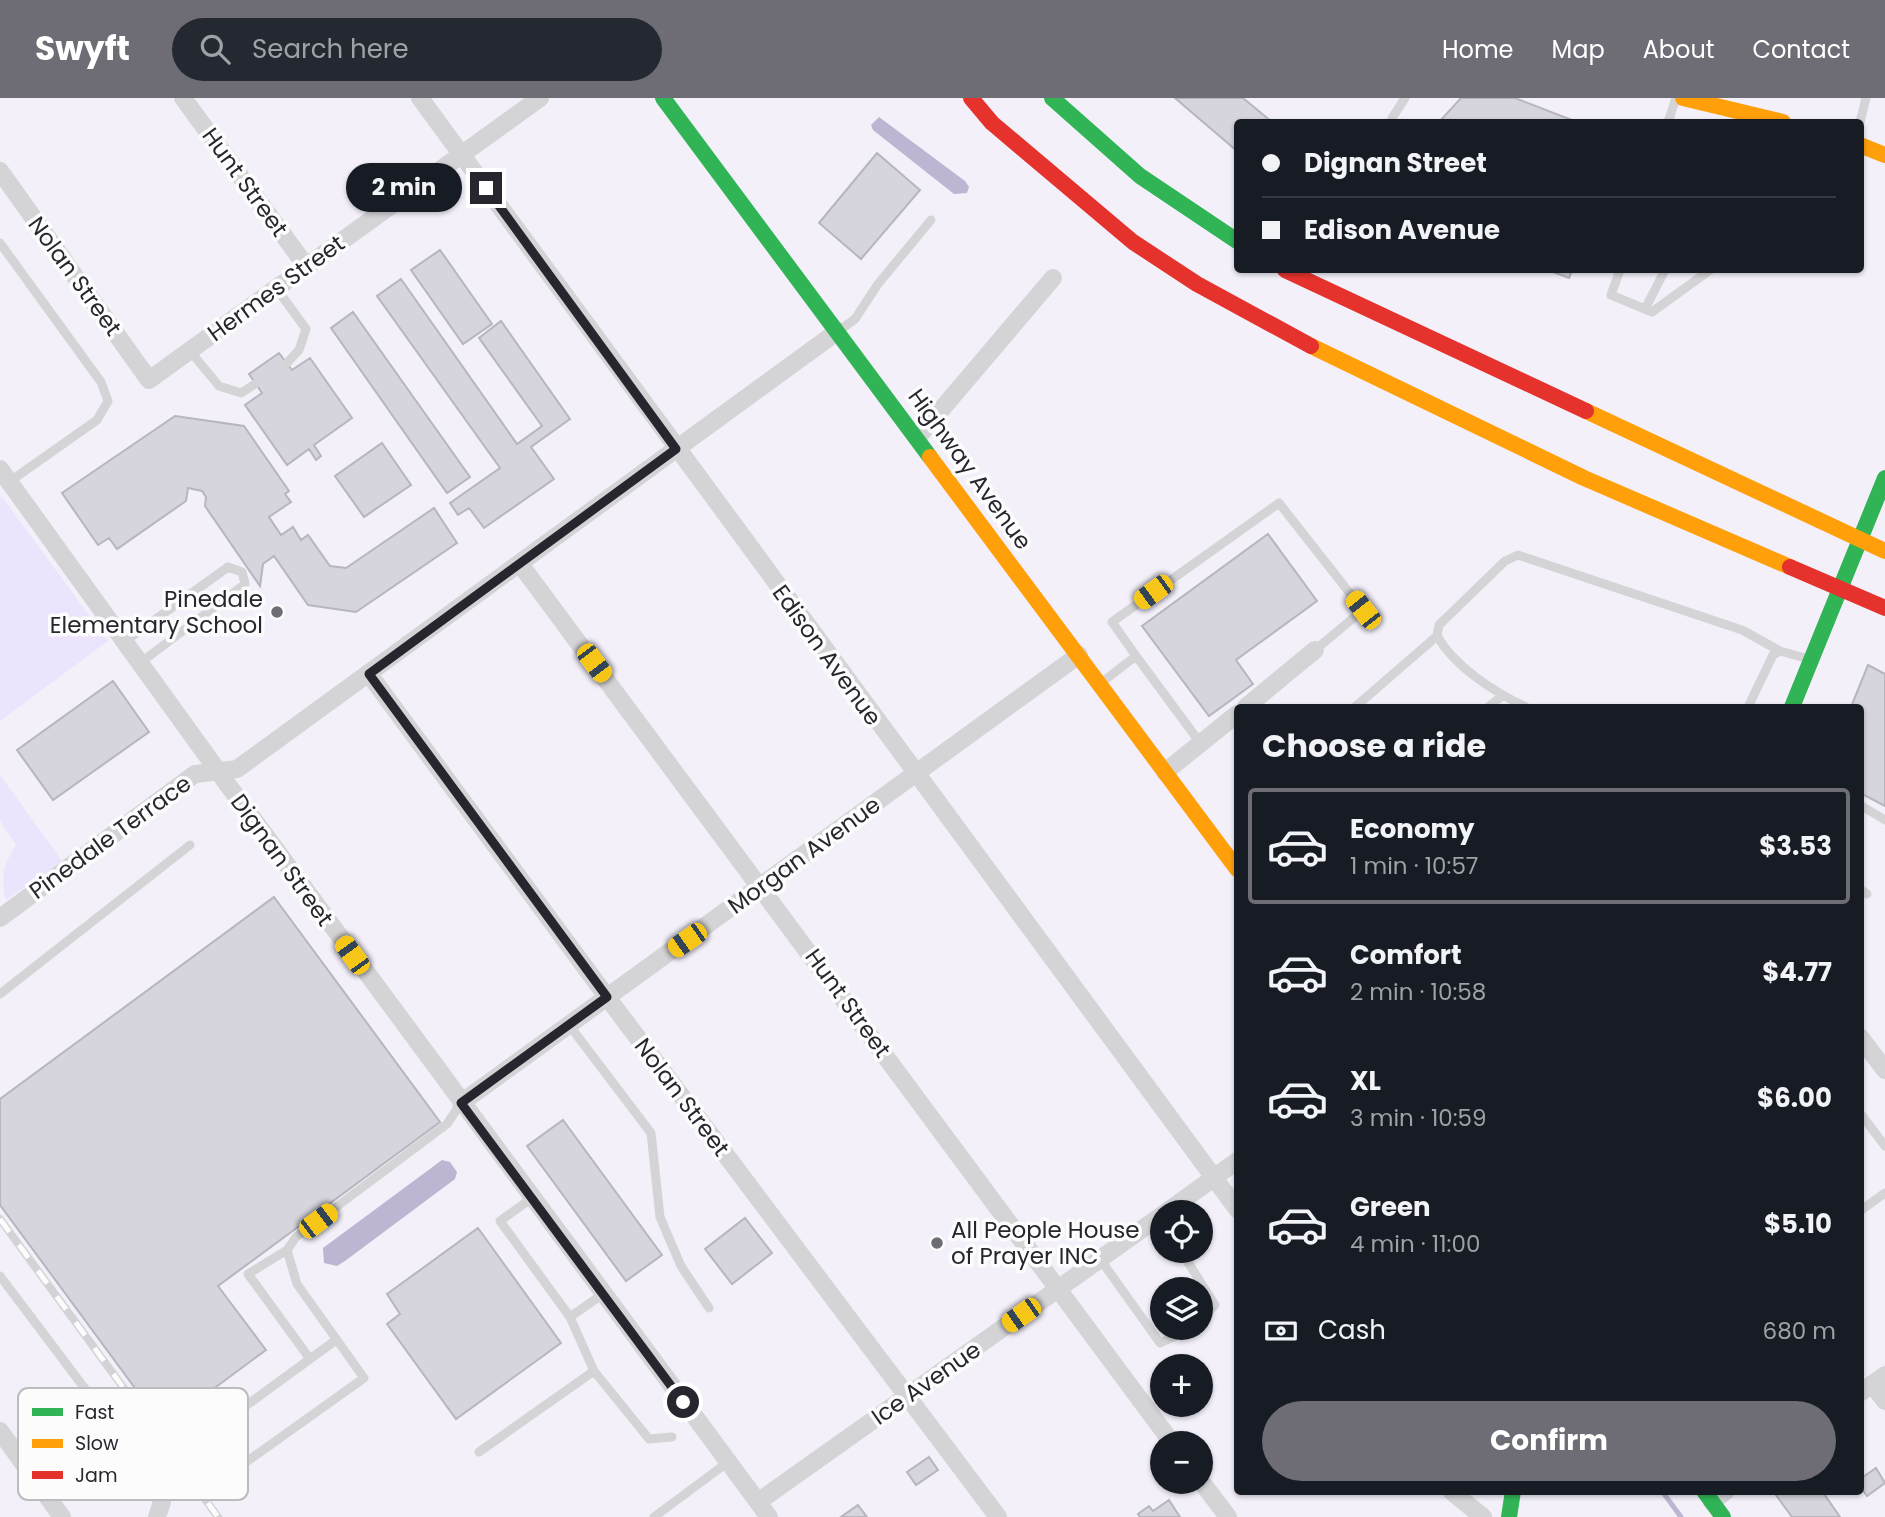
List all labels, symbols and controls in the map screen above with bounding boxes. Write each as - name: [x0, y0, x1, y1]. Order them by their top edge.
- search box: [172, 18, 662, 81]
- text: Swyft: [35, 25, 130, 72]
- icon: search: [196, 30, 234, 68]
- text: Search here: [252, 31, 409, 67]
- text: Home: [1442, 33, 1514, 66]
- text: Map: [1552, 33, 1605, 66]
- text: About: [1643, 33, 1714, 66]
- text: Contact: [1752, 33, 1850, 66]
- street label: Hunt Street: [195, 121, 295, 243]
- text: Dignan Street: [1304, 145, 1487, 181]
- callout: 2 min: [346, 164, 462, 212]
- text: 2 min: [372, 171, 436, 203]
- route end: [470, 172, 502, 204]
- street label: Nolan Street: [21, 210, 129, 342]
- text: Edison Avenue: [1304, 212, 1500, 248]
- street label: Hermes Street: [201, 227, 351, 349]
- street label: Highway Avenue: [901, 382, 1039, 556]
- car: [1130, 571, 1177, 613]
- street label: Edison Avenue: [765, 578, 889, 732]
- place label: Pinedale Elementary School: [50, 583, 263, 641]
- car: [1342, 587, 1385, 633]
- marker: Pinedale Elementary School: [269, 604, 285, 620]
- car: [573, 640, 616, 686]
- text: Choose a ride: [1262, 723, 1486, 768]
- street label: Pinedale Terrace: [23, 767, 197, 907]
- street label: Dignan Street: [223, 788, 341, 932]
- street label: Morgan Avenue: [721, 789, 887, 921]
- text: Economy: [1350, 811, 1474, 847]
- icon: car: [1266, 815, 1329, 878]
- text: $3.53: [1759, 828, 1832, 864]
- text: 1 min · 10:57: [1350, 850, 1478, 882]
- car: [664, 919, 711, 961]
- car: [332, 932, 373, 978]
- text: Comfort: [1350, 937, 1462, 973]
- icon: car: [1266, 941, 1329, 1004]
- street label: Hunt Street: [798, 942, 898, 1064]
- text: $4.77: [1762, 954, 1832, 990]
- text: 2 min · 10:58: [1350, 976, 1486, 1008]
- street label: Nolan Street: [627, 1031, 737, 1163]
- text: XL: [1350, 1063, 1381, 1099]
- icon: car: [1266, 1067, 1329, 1130]
- text: $6.00: [1757, 1080, 1832, 1116]
- text: 3 min · 10:59: [1350, 1102, 1487, 1134]
- text: Green: [1350, 1189, 1431, 1225]
- icon: car: [1266, 1193, 1329, 1256]
- car: [295, 1200, 342, 1242]
- map controls: [1150, 1200, 1213, 1494]
- button: locate: [1150, 1200, 1213, 1263]
- text: $5.10: [1764, 1206, 1832, 1242]
- place label: All People House of Prayer INC: [951, 1214, 1140, 1272]
- text: 4 min · 11:00: [1350, 1228, 1480, 1260]
- marker: All People House of Prayer INC: [929, 1235, 945, 1251]
- button: layers: [1150, 1277, 1213, 1340]
- car: [998, 1294, 1045, 1336]
- icon: cash: [1262, 1312, 1300, 1350]
- text: Cash: [1318, 1312, 1386, 1348]
- text: 680 m: [1763, 1315, 1836, 1347]
- street label: Ice Avenue: [865, 1334, 987, 1432]
- button: +: [1150, 1354, 1213, 1417]
- route start: [667, 1386, 699, 1418]
- legend: [18, 1388, 248, 1500]
- text: Fast: [75, 1399, 114, 1426]
- button: Confirm: [1262, 1401, 1836, 1481]
- text: Slow: [75, 1430, 119, 1457]
- button: −: [1150, 1431, 1213, 1494]
- text: Jam: [75, 1462, 117, 1489]

